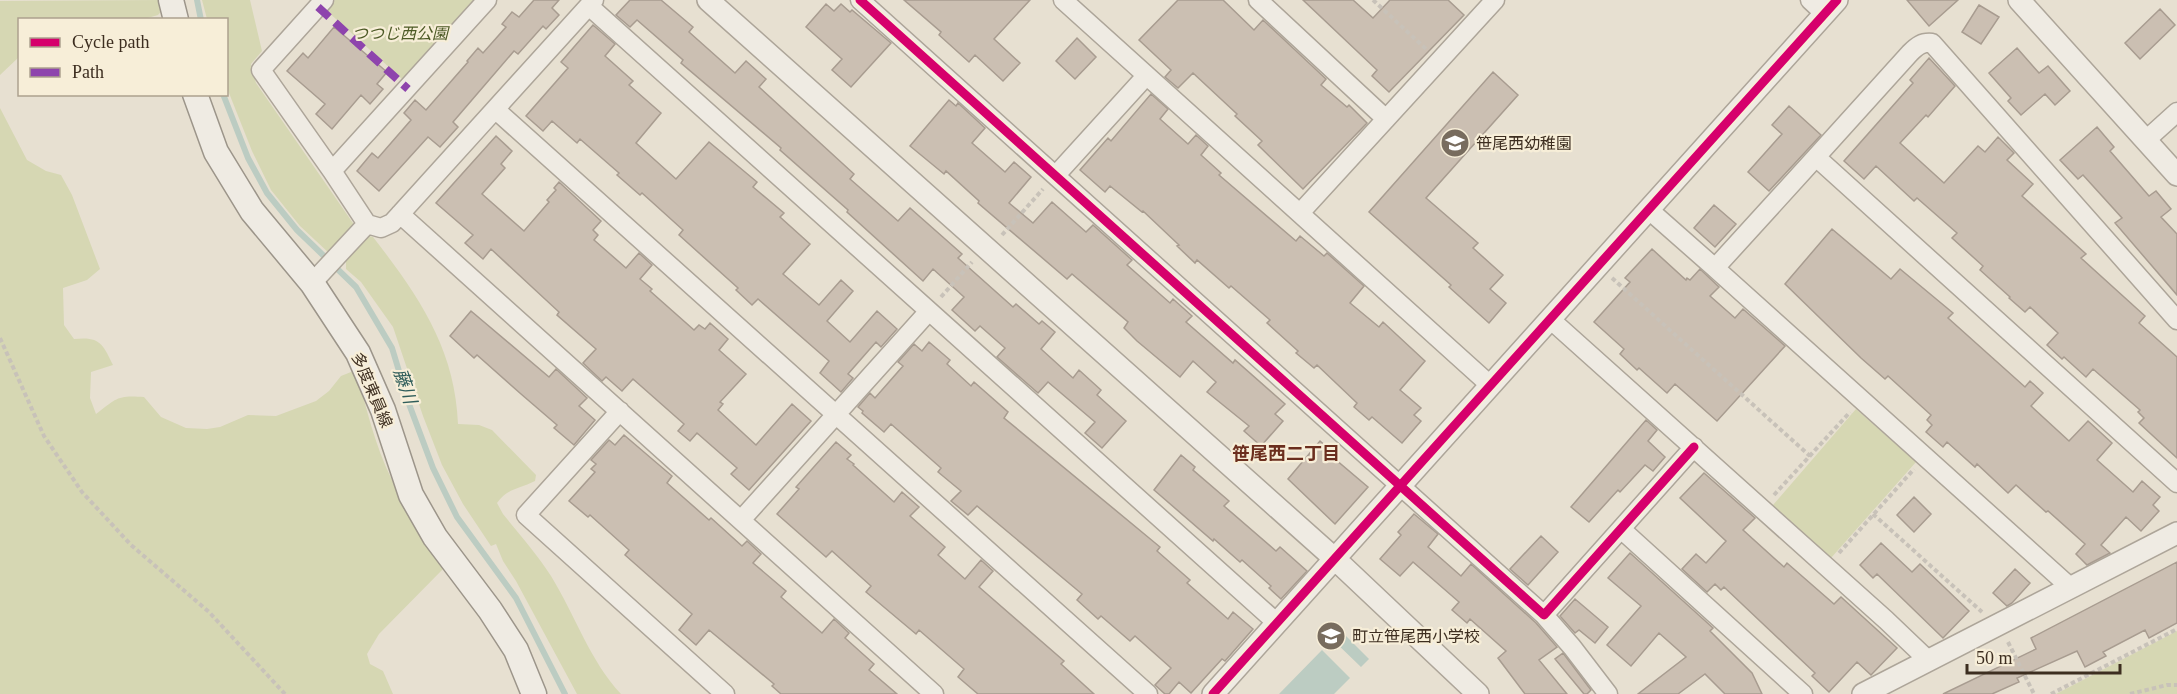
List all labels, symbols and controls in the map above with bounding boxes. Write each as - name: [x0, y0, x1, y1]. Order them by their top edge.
- legend: [18, 18, 228, 96]
- park label: つつじ西公園: [352, 25, 450, 42]
- text: Cycle path: [72, 32, 149, 52]
- text: Path: [72, 62, 104, 82]
- school or university icon: 笹尾西幼稚園: [1439, 127, 1471, 159]
- place label: 笹尾西幼稚園: [1476, 135, 1572, 152]
- street label: 多度東員線: [349, 350, 395, 430]
- water label: 藤川: [390, 366, 421, 408]
- district label: 笹尾西二丁目: [1232, 444, 1340, 464]
- school or university icon: 町立笹尾西小学校: [1315, 620, 1347, 652]
- place label: 町立笹尾西小学校: [1352, 628, 1480, 645]
- scale bar: [1967, 637, 2120, 675]
- text: 50 m: [1976, 648, 2013, 668]

